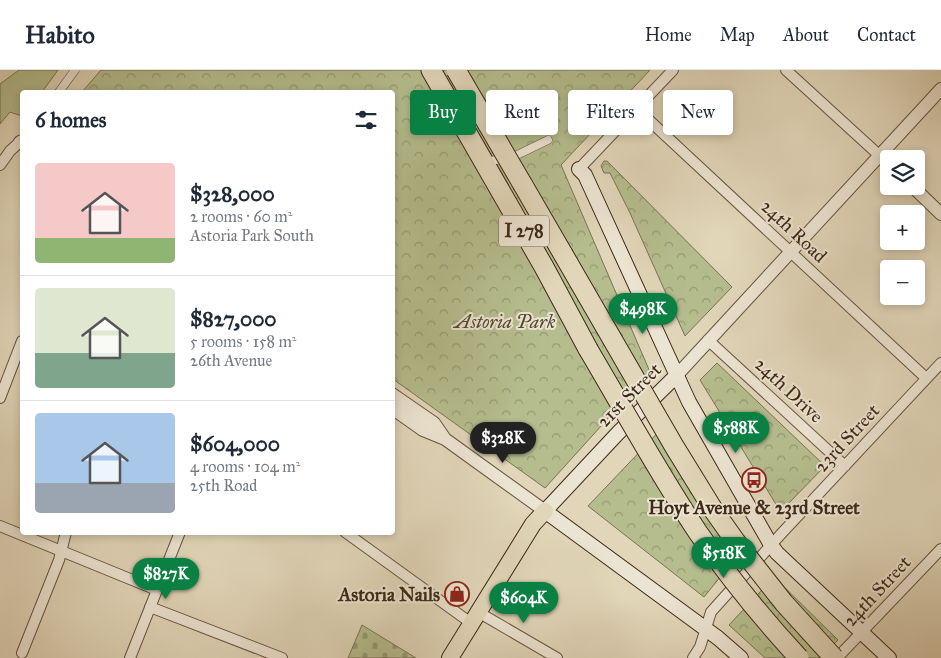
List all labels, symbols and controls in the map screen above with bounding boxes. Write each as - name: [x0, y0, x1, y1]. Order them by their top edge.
- text: Habito: [25, 20, 95, 50]
- text: Home: [645, 24, 692, 46]
- text: Map: [720, 24, 755, 46]
- text: About: [783, 24, 829, 46]
- text: Contact: [857, 24, 916, 46]
- chip: Buy: [410, 90, 476, 135]
- chip: Rent: [486, 90, 558, 135]
- chip: Filters: [568, 90, 653, 135]
- chip: New: [663, 90, 733, 135]
- icon: filters: [352, 106, 380, 134]
- text: 6 homes: [35, 107, 107, 133]
- map controls: [880, 150, 925, 305]
- button: layers: [880, 150, 925, 195]
- text: $328,000: [190, 181, 275, 207]
- icon: home: [75, 183, 135, 243]
- street label: 24th Road: [756, 195, 832, 268]
- button: +: [880, 205, 925, 250]
- text: 2 rooms · 60 m²: [190, 207, 292, 226]
- road number: I 278: [499, 216, 549, 247]
- text: Astoria Park South: [190, 226, 314, 245]
- button: −: [880, 260, 925, 305]
- pin: $498K: [608, 292, 678, 335]
- text: $498K: [620, 299, 666, 318]
- text: $827,000: [190, 306, 277, 332]
- icon: home: [75, 308, 135, 368]
- park label: Astoria Park: [453, 310, 556, 333]
- text: 5 rooms · 158 m²: [190, 332, 296, 351]
- text: 26th Avenue: [190, 351, 272, 370]
- street label: 24th Drive: [750, 353, 828, 428]
- street label: 21st Street: [592, 358, 666, 432]
- street label: 23rd Street: [810, 399, 885, 477]
- pin: $588K: [701, 412, 771, 454]
- text: $588K: [713, 418, 759, 437]
- pin: $328K: [468, 422, 538, 464]
- text: $328K: [481, 428, 525, 447]
- text: $604,000: [190, 431, 280, 457]
- icon: home: [75, 433, 135, 493]
- text: 4 rooms · 104 m²: [190, 457, 300, 476]
- bus stop icon: Hoyt Avenue & 23rd Street: [741, 467, 767, 493]
- text: 25th Road: [190, 476, 257, 495]
- place label: Hoyt Avenue & 23rd Street: [648, 496, 860, 520]
- pin: $518K: [689, 536, 759, 579]
- text: $518K: [702, 543, 746, 562]
- street label: 24th Street: [838, 551, 916, 631]
- pin: $827K: [131, 558, 201, 600]
- text: $827K: [143, 564, 189, 583]
- shop icon: Astoria Nails: [444, 581, 470, 607]
- pin: $604K: [489, 582, 559, 624]
- place label: Astoria Nails: [336, 583, 440, 606]
- text: $604K: [500, 588, 548, 607]

